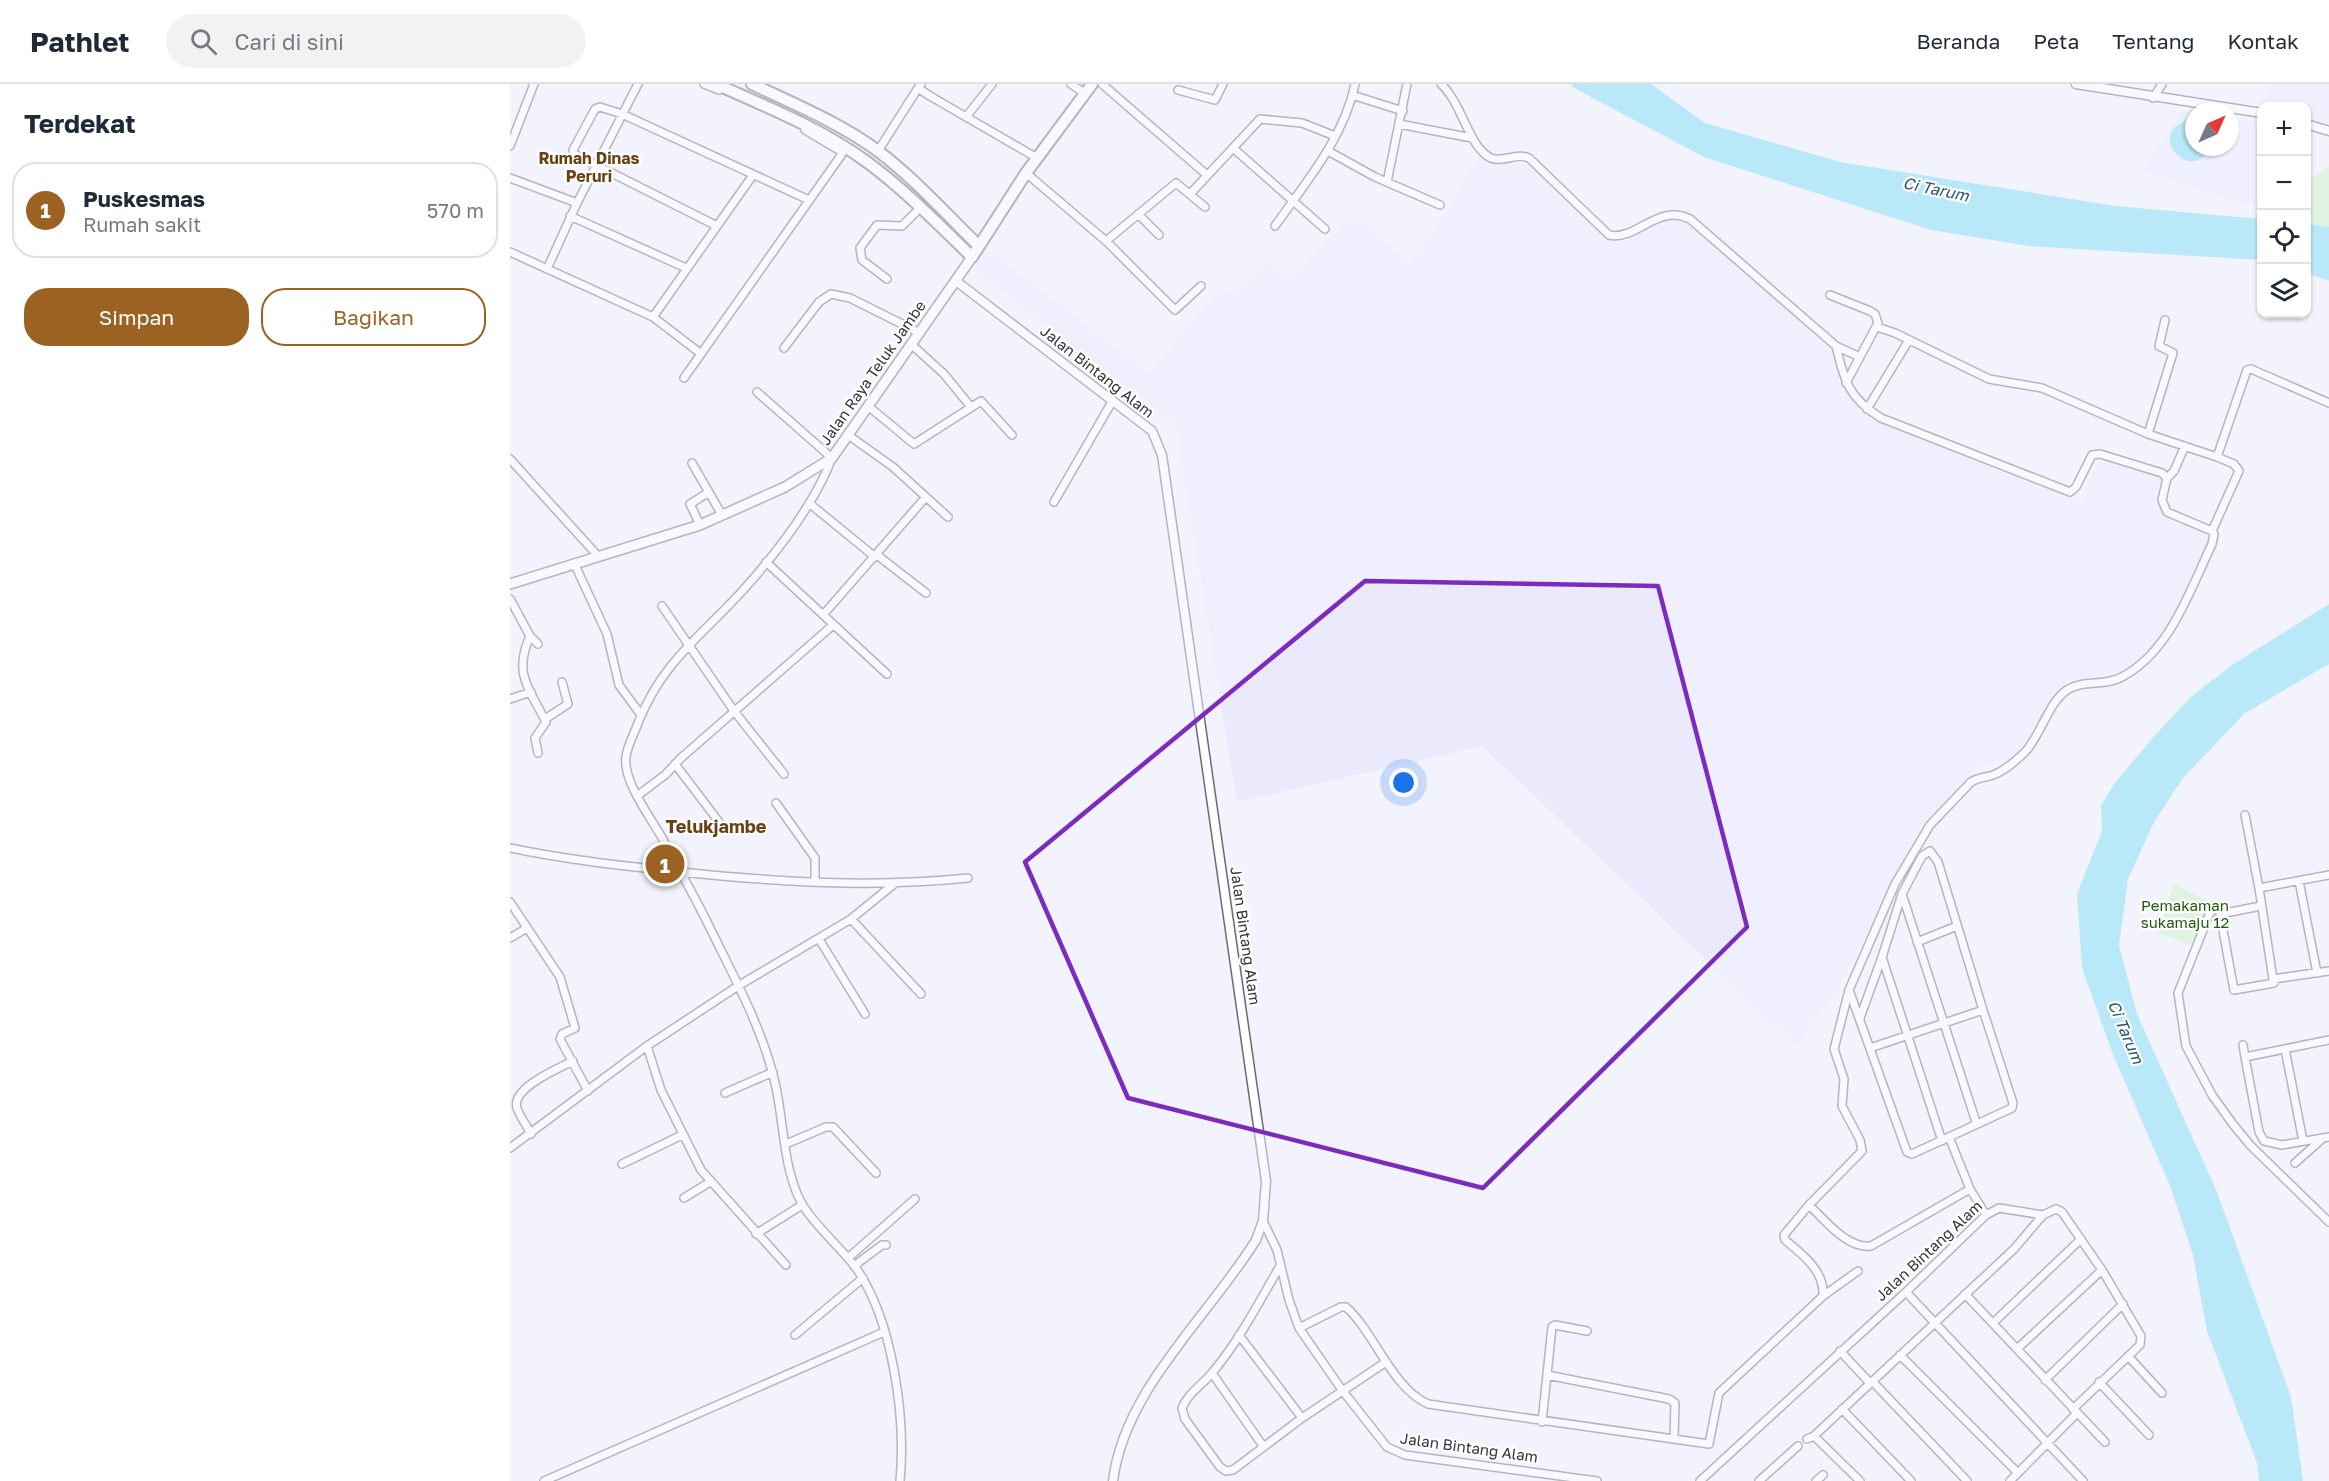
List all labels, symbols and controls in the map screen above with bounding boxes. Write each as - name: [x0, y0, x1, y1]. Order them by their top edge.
- search box: [166, 14, 586, 68]
- text: Pathlet: [30, 25, 130, 58]
- icon: search: [187, 25, 220, 58]
- text: Cari di sini: [235, 28, 344, 55]
- text: Beranda: [1917, 28, 2000, 54]
- text: Peta: [2033, 28, 2079, 54]
- text: Tentang: [2112, 28, 2194, 54]
- text: Kontak: [2227, 28, 2299, 54]
- north arrow: [2185, 102, 2239, 156]
- map controls: [2257, 102, 2311, 318]
- button: +: [2257, 102, 2311, 156]
- text: Terdekat: [24, 108, 136, 139]
- district label: Rumah Dinas Peruri: [538, 148, 640, 186]
- button: −: [2257, 156, 2311, 210]
- water label: Ci Tarum: [1901, 172, 1972, 206]
- text: Puskesmas: [83, 185, 205, 212]
- text: 1: [40, 198, 51, 222]
- text: 570 m: [427, 198, 484, 222]
- button: locate: [2257, 210, 2311, 264]
- text: Rumah sakit: [83, 212, 201, 236]
- button: layers: [2257, 264, 2311, 318]
- button: Simpan: [24, 288, 249, 346]
- button: Bagikan: [261, 288, 486, 346]
- street label: Jalan Raya Teluk Jambe: [815, 296, 929, 448]
- street label: Jalan Bintang Alam: [1037, 321, 1158, 421]
- your location: [1389, 768, 1418, 797]
- district label: Telukjambe: [666, 815, 767, 837]
- pin: 1: [646, 842, 684, 886]
- street label: Jalan Bintang Alam: [1227, 866, 1265, 1006]
- park label: Pemakaman sukamaju 12: [2141, 896, 2229, 931]
- water label: Ci Tarum: [2104, 997, 2149, 1067]
- street label: Jalan Bintang Alam: [1871, 1196, 1985, 1304]
- street label: Jalan Bintang Alam: [1399, 1428, 1539, 1466]

